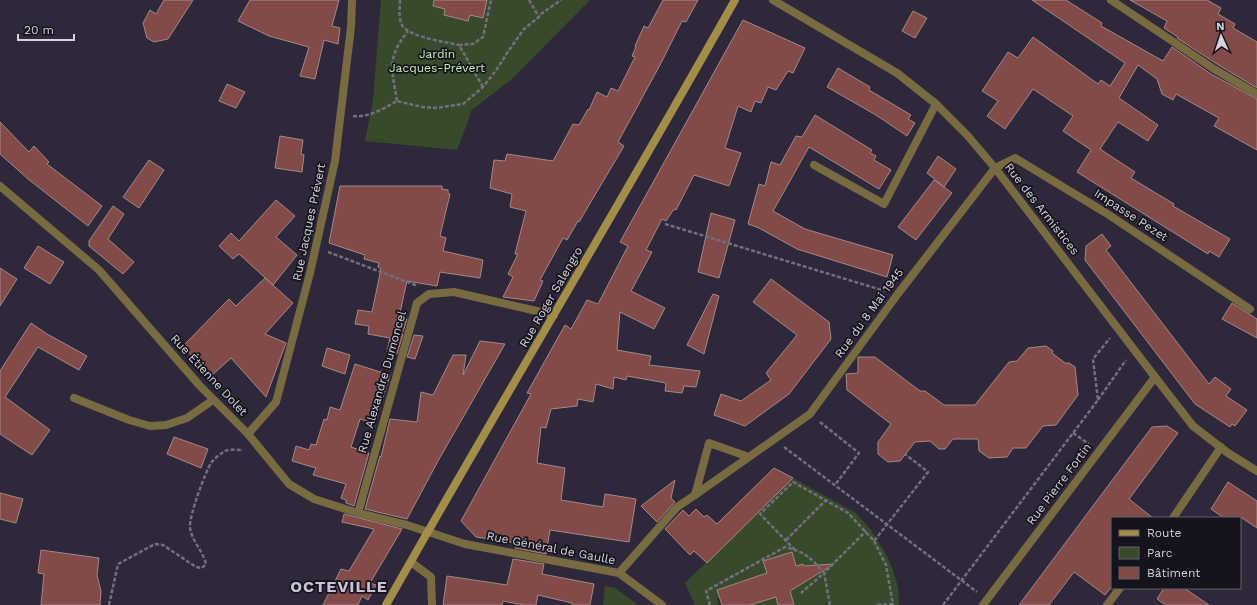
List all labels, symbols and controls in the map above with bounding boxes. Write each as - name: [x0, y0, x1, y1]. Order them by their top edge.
- scale bar: [18, 16, 74, 42]
- north arrow: [1201, 16, 1241, 56]
- text: N: [1216, 20, 1225, 33]
- text: 20 m: [24, 23, 54, 37]
- park label: Jardin Jacques-Prévert: [389, 47, 485, 75]
- street label: Rue des Armistices: [1002, 160, 1082, 258]
- street label: Rue Jacques Prévert: [290, 162, 328, 282]
- street label: Impasse Pezet: [1091, 186, 1171, 244]
- street label: Rue Roger Salengro: [516, 244, 586, 350]
- street label: Rue du 8 Mai 1945: [832, 266, 906, 360]
- street label: Rue Alexandre Dumoncel: [355, 309, 409, 455]
- street label: Rue Étienne Dolet: [168, 331, 250, 419]
- street label: Rue Pierre Fortin: [1024, 441, 1094, 527]
- legend: [1111, 517, 1241, 589]
- text: Route: [1147, 526, 1181, 540]
- street label: Rue Général de Gaulle: [485, 529, 617, 567]
- text: Parc: [1147, 546, 1173, 560]
- text: Bâtiment: [1147, 566, 1200, 580]
- district label: OCTEVILLE: [290, 577, 388, 596]

